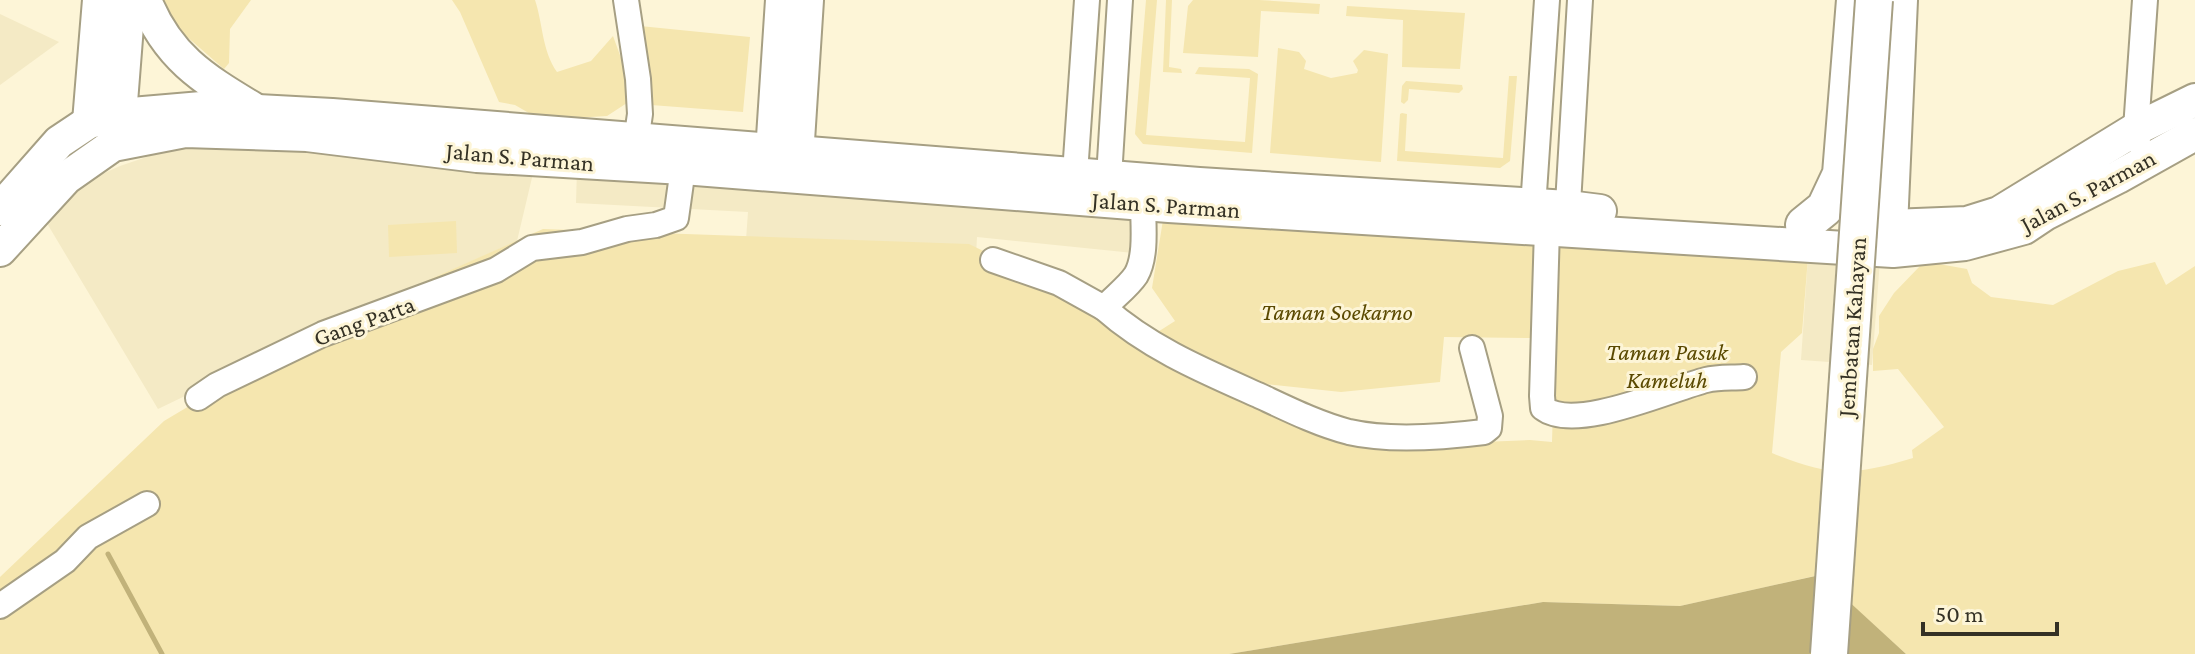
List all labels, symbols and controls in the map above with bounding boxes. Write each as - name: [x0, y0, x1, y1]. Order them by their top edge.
- street label: Jalan S. Parman: [443, 136, 595, 176]
- street label: Jalan S. Parman: [2014, 144, 2160, 238]
- street label: Jalan S. Parman: [1089, 186, 1241, 223]
- street label: Jembatan Kahayan: [1832, 236, 1871, 420]
- street label: Gang Parta: [310, 290, 418, 351]
- park label: Taman Soekarno: [1261, 298, 1413, 325]
- park label: Taman Pasuk Kameluh: [1606, 338, 1729, 393]
- scale bar: [1923, 586, 2057, 636]
- text: 50 m: [1935, 600, 1984, 627]

